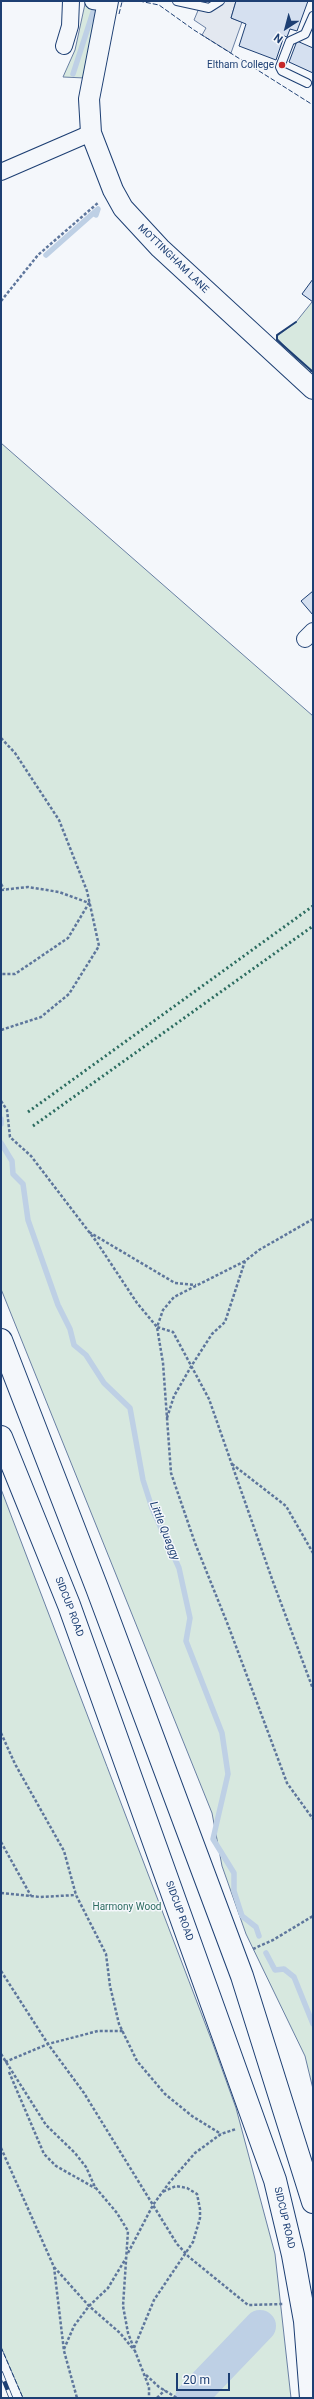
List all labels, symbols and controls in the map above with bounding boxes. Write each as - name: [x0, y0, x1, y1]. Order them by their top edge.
- north arrow: [266, 8, 306, 48]
- text: N: [272, 31, 286, 46]
- place label: Eltham College: [207, 59, 274, 71]
- marker: Eltham College: [277, 60, 287, 70]
- street label: MOTTINGHAM LANE: [135, 222, 211, 296]
- water label: Little Quaggy: [146, 1500, 182, 1562]
- street label: SIDCUP ROAD: [52, 1575, 86, 1639]
- street label: SIDCUP ROAD: [163, 1879, 195, 1943]
- park label: Harmony Wood: [93, 1901, 161, 1913]
- street label: SIDCUP ROAD: [271, 2186, 297, 2250]
- scale bar: [178, 2365, 232, 2391]
- text: 20 m: [183, 2373, 210, 2387]

